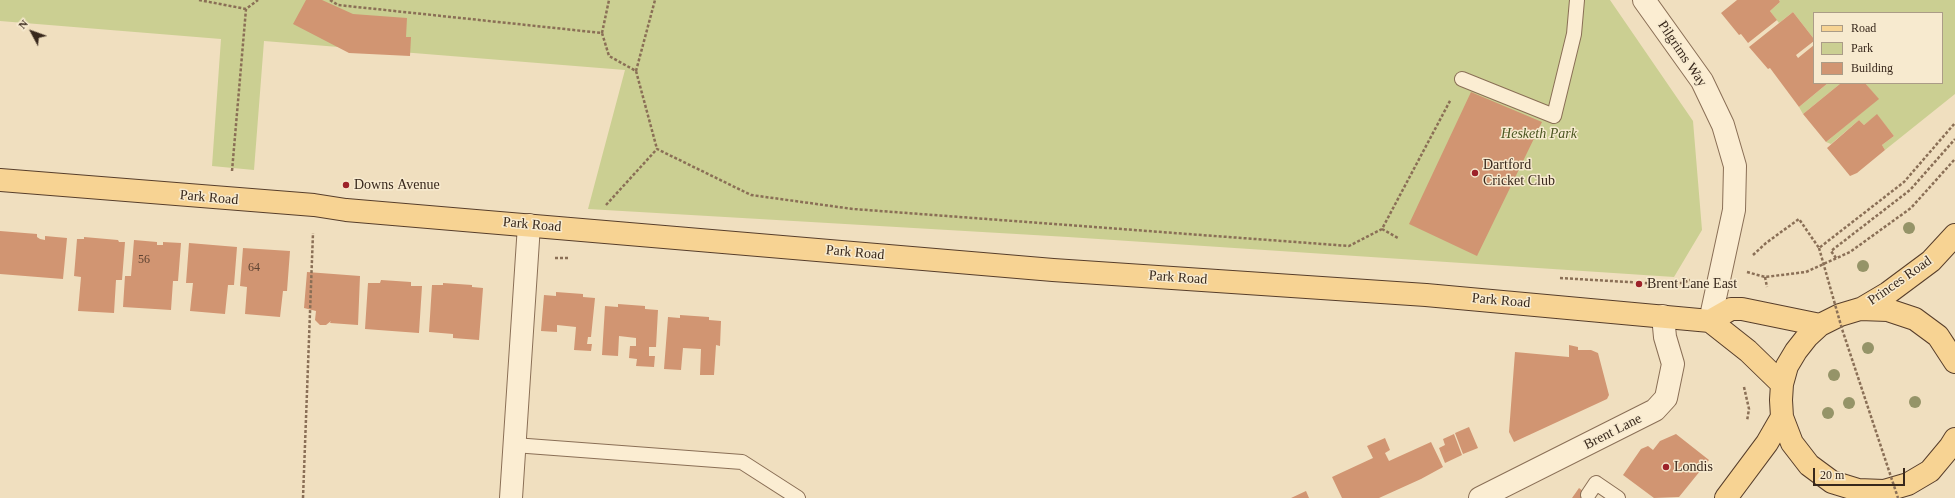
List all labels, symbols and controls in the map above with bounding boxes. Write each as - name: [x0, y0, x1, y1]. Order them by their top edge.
- north arrow: [12, 12, 52, 52]
- legend: [1813, 12, 1943, 84]
- text: N: [16, 17, 30, 31]
- street label: Pilgrims Way: [1654, 18, 1710, 90]
- text: Road: [1851, 21, 1876, 35]
- text: Park: [1851, 41, 1873, 55]
- text: Building: [1851, 61, 1893, 75]
- park label: Hesketh Park: [1501, 126, 1577, 142]
- place label: Dartford Cricket Club: [1483, 157, 1555, 190]
- marker: Dartford Cricket Club: [1470, 168, 1480, 178]
- place label: Downs Avenue: [354, 177, 440, 193]
- marker: Downs Avenue: [341, 180, 351, 190]
- street label: Park Road: [179, 187, 239, 209]
- street label: Park Road: [502, 214, 562, 236]
- street label: Park Road: [825, 242, 885, 264]
- house number: 56: [138, 253, 150, 267]
- street label: Princes Road: [1865, 253, 1935, 309]
- house number: 64: [248, 261, 260, 275]
- street label: Park Road: [1148, 268, 1208, 288]
- place label: Brent Lane East: [1647, 276, 1737, 292]
- marker: Brent Lane East: [1634, 279, 1644, 289]
- street label: Park Road: [1471, 290, 1531, 312]
- street label: Brent Lane: [1581, 410, 1645, 454]
- place label: Londis: [1674, 459, 1713, 475]
- scale bar: [1815, 460, 1907, 486]
- marker: Londis: [1661, 462, 1671, 472]
- text: 20 m: [1820, 468, 1844, 482]

